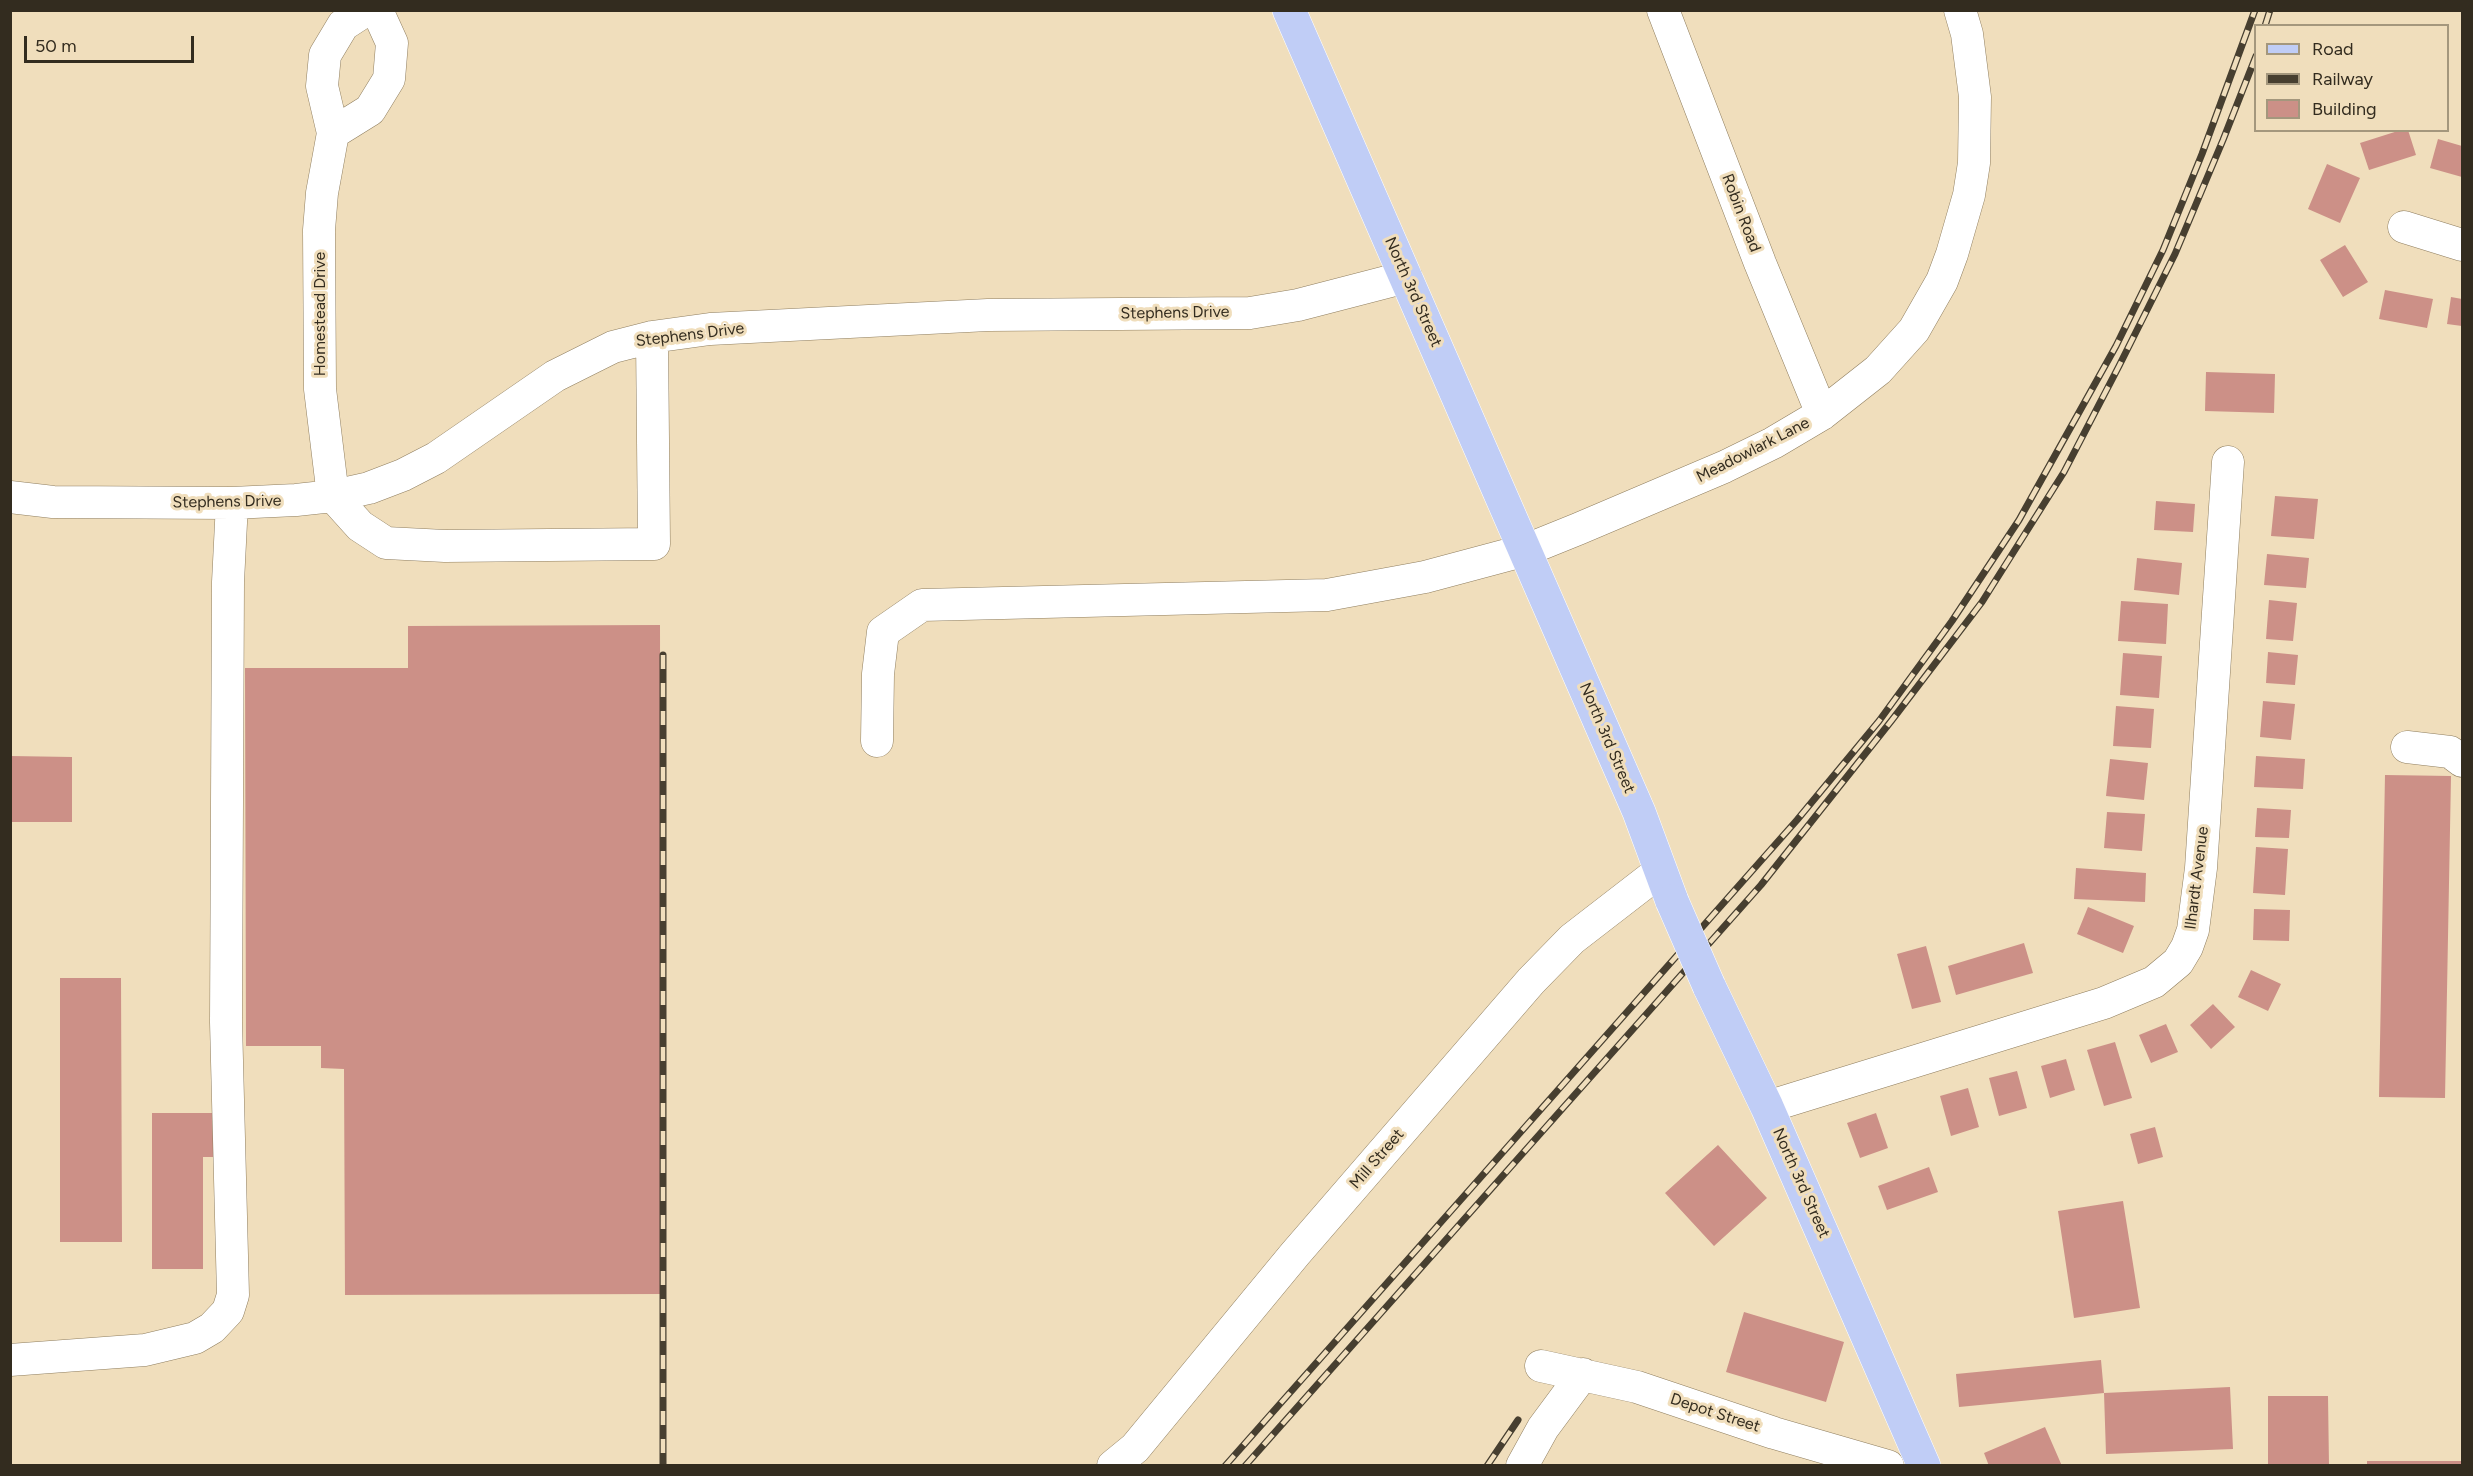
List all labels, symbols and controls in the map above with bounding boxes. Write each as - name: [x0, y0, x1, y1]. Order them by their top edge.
- scale bar: [27, 24, 196, 62]
- legend: [2254, 24, 2449, 132]
- text: 50 m: [35, 35, 77, 57]
- text: Road: [2312, 38, 2353, 60]
- text: Railway: [2312, 68, 2373, 90]
- text: Building: [2312, 98, 2377, 120]
- street label: Robin Road: [1717, 171, 1765, 255]
- street label: North 3rd Street: [1380, 234, 1446, 350]
- street label: Homestead Drive: [310, 252, 330, 376]
- street label: Stephens Drive: [1120, 302, 1230, 324]
- street label: Stephens Drive: [635, 319, 745, 351]
- street label: Meadowlark Lane: [1693, 413, 1813, 487]
- street label: Stephens Drive: [172, 491, 282, 513]
- street label: North 3rd Street: [1575, 680, 1639, 796]
- street label: Ilhardt Avenue: [2181, 825, 2213, 931]
- street label: Mill Street: [1346, 1125, 1408, 1193]
- street label: North 3rd Street: [1768, 1125, 1834, 1241]
- street label: Depot Street: [1668, 1389, 1762, 1437]

